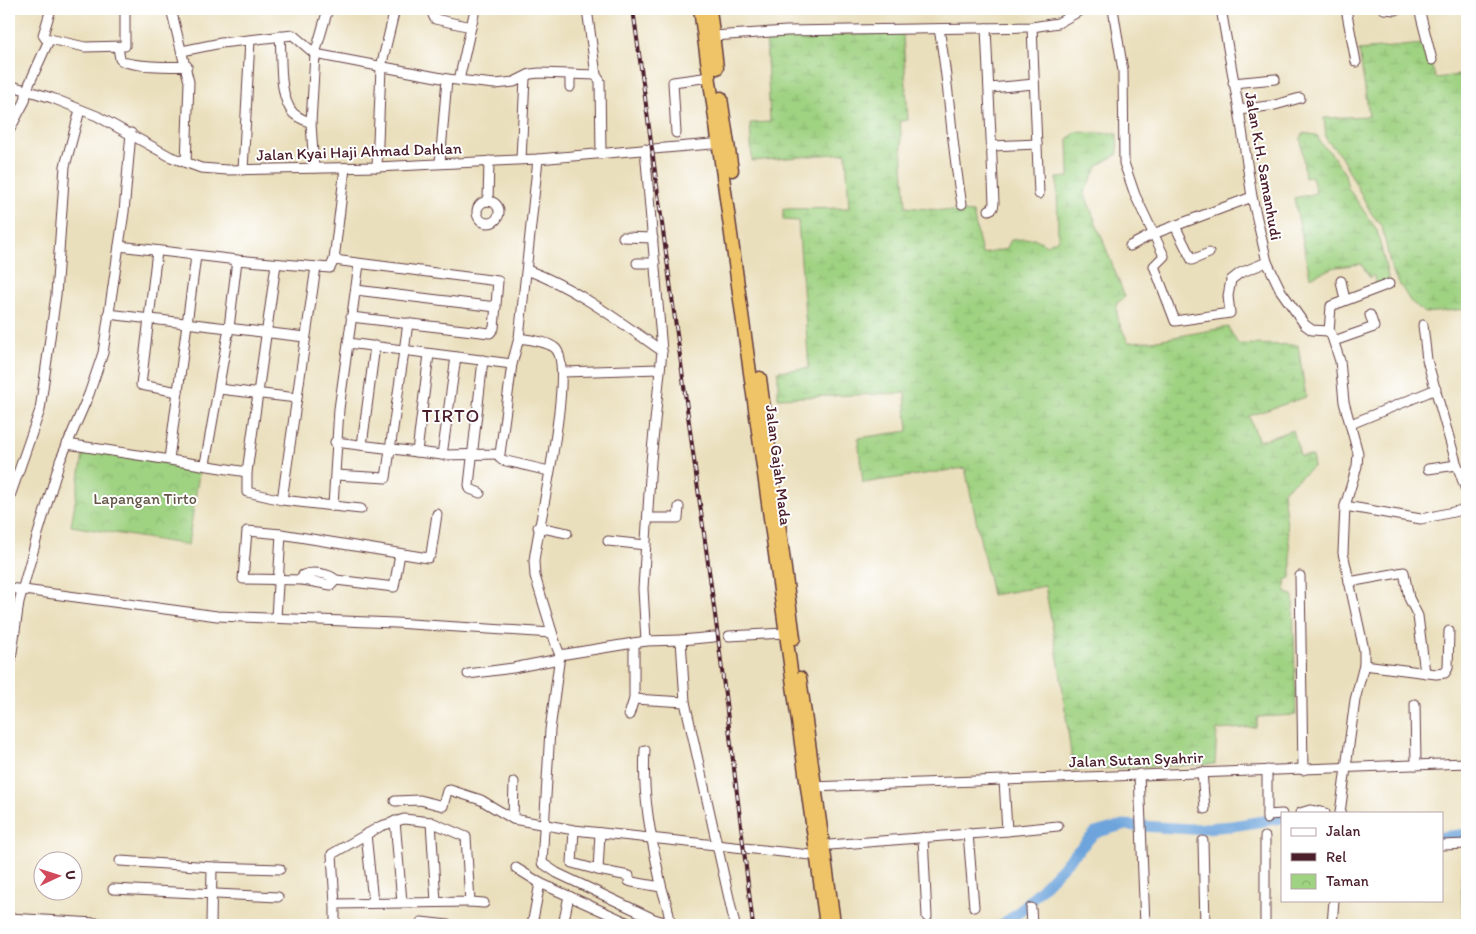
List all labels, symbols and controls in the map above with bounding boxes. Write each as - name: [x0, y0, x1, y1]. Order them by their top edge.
- street label: Jalan K.H. Samanhudi: [1241, 90, 1286, 242]
- street label: Jalan Kyai Haji Ahmad Dahlan: [256, 138, 462, 165]
- district label: TIRTO: [422, 404, 480, 427]
- street label: Jalan Gajah Mada: [762, 404, 795, 527]
- park label: Lapangan Tirto: [93, 489, 197, 508]
- street label: Jalan Sutan Syahrir: [1068, 748, 1204, 771]
- legend: [1281, 812, 1444, 902]
- text: Jalan: [1326, 822, 1360, 840]
- text: Rel: [1326, 848, 1347, 866]
- north arrow: [32, 852, 82, 902]
- text: U: [62, 870, 79, 880]
- text: Taman: [1326, 872, 1369, 890]

